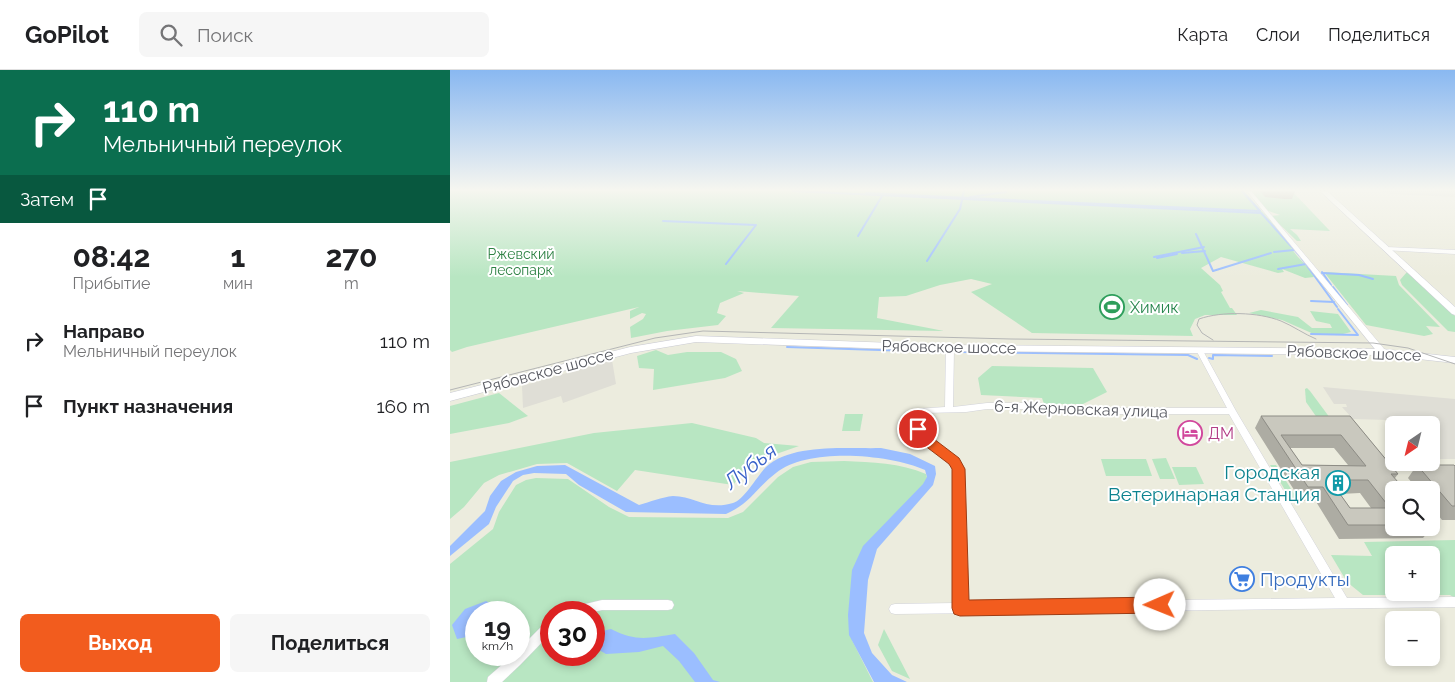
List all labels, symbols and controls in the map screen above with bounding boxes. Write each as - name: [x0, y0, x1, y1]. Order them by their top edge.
- search box: [139, 12, 489, 57]
- text: GoPilot: [25, 20, 109, 49]
- icon: search: [157, 21, 185, 49]
- text: Поиск: [197, 24, 253, 46]
- text: Карта: [1177, 24, 1228, 45]
- text: Слои: [1256, 24, 1300, 45]
- text: Поделиться: [1328, 24, 1430, 45]
- text: 110 m: [103, 89, 200, 130]
- icon: right: [20, 90, 85, 155]
- text: Мельничный переулок: [103, 131, 343, 157]
- icon: arrive: [84, 185, 112, 213]
- text: Затем: [20, 188, 74, 210]
- text: 08:42: [72, 239, 150, 274]
- text: 1: [230, 239, 245, 274]
- text: 270: [325, 239, 378, 274]
- park label: Ржевский лесопарк: [487, 246, 555, 278]
- text: Прибытие: [72, 274, 150, 293]
- text: мин: [223, 274, 253, 293]
- text: m: [344, 274, 359, 293]
- sports icon: Химик: [1099, 294, 1125, 320]
- place label: Химик: [1130, 298, 1179, 317]
- text: Направо: [63, 320, 144, 342]
- icon: right: [20, 327, 48, 355]
- text: 110 m: [380, 330, 430, 352]
- street label: Рябовское шоссе: [881, 336, 1017, 358]
- street label: Рябовское шоссе: [1286, 341, 1422, 365]
- text: Мельничный переулок: [63, 342, 237, 361]
- street label: Рябовское шоссе: [480, 344, 616, 398]
- icon: arrive: [20, 392, 48, 420]
- text: Пункт назначения: [63, 395, 233, 417]
- text: 160 m: [376, 395, 430, 417]
- street label: 6-я Жерновская улица: [994, 396, 1168, 422]
- pin: [897, 408, 939, 450]
- icon: arrive: [904, 415, 932, 443]
- north arrow: [1385, 416, 1440, 471]
- map controls: [1385, 416, 1440, 666]
- hotel icon: ДМ: [1177, 420, 1203, 446]
- place label: ДМ: [1208, 424, 1234, 443]
- water label: Лубья: [718, 438, 781, 495]
- place label: Городская Ветеринарная Станция: [1108, 461, 1320, 505]
- building icon: Городская Ветеринарная Станция: [1325, 470, 1351, 496]
- button: search: [1385, 481, 1440, 536]
- button: +: [1385, 546, 1440, 601]
- supermarket icon: Продукты: [1229, 566, 1255, 592]
- place label: Продукты: [1260, 568, 1350, 590]
- position arrow: [1133, 578, 1185, 630]
- speed limit sign: 30: [540, 601, 605, 666]
- button: −: [1385, 611, 1440, 666]
- text: 19: [484, 612, 511, 642]
- button: Выход: [20, 614, 220, 672]
- button: Поделиться: [230, 614, 430, 672]
- text: km/h: [482, 639, 513, 653]

